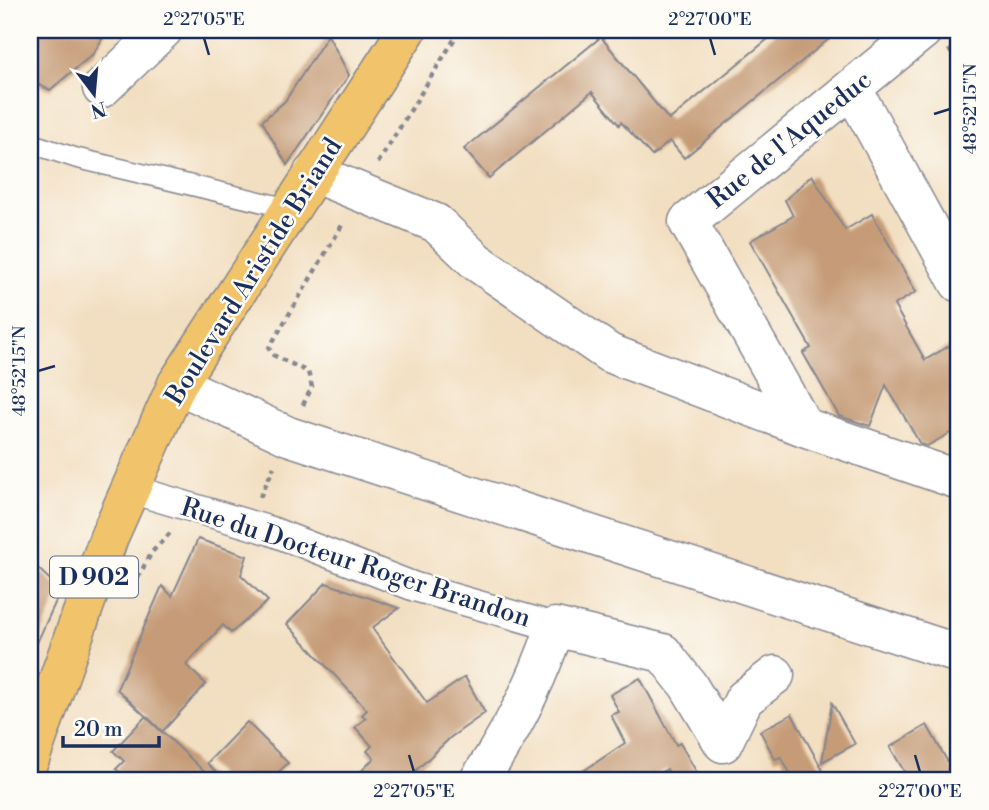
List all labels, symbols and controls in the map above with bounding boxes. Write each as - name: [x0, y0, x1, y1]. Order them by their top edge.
- text: 2°27'05"E: [163, 8, 245, 31]
- text: 2°27'00"E: [668, 8, 752, 31]
- north arrow: [60, 60, 130, 130]
- text: 48°52'15"N: [959, 63, 982, 154]
- street label: Rue de l'Aqueduc: [701, 64, 878, 216]
- text: N: [88, 96, 109, 123]
- street label: Boulevard Aristide Briand: [158, 132, 349, 412]
- text: 48°52'15"N: [8, 325, 31, 416]
- street label: Rue du Docteur Roger Brandon: [177, 491, 535, 635]
- road number: D 902: [50, 556, 138, 598]
- scale bar: [63, 705, 159, 749]
- text: 20 m: [74, 717, 123, 743]
- text: 2°27'05"E: [373, 780, 455, 803]
- text: 2°27'00"E: [878, 780, 962, 803]

